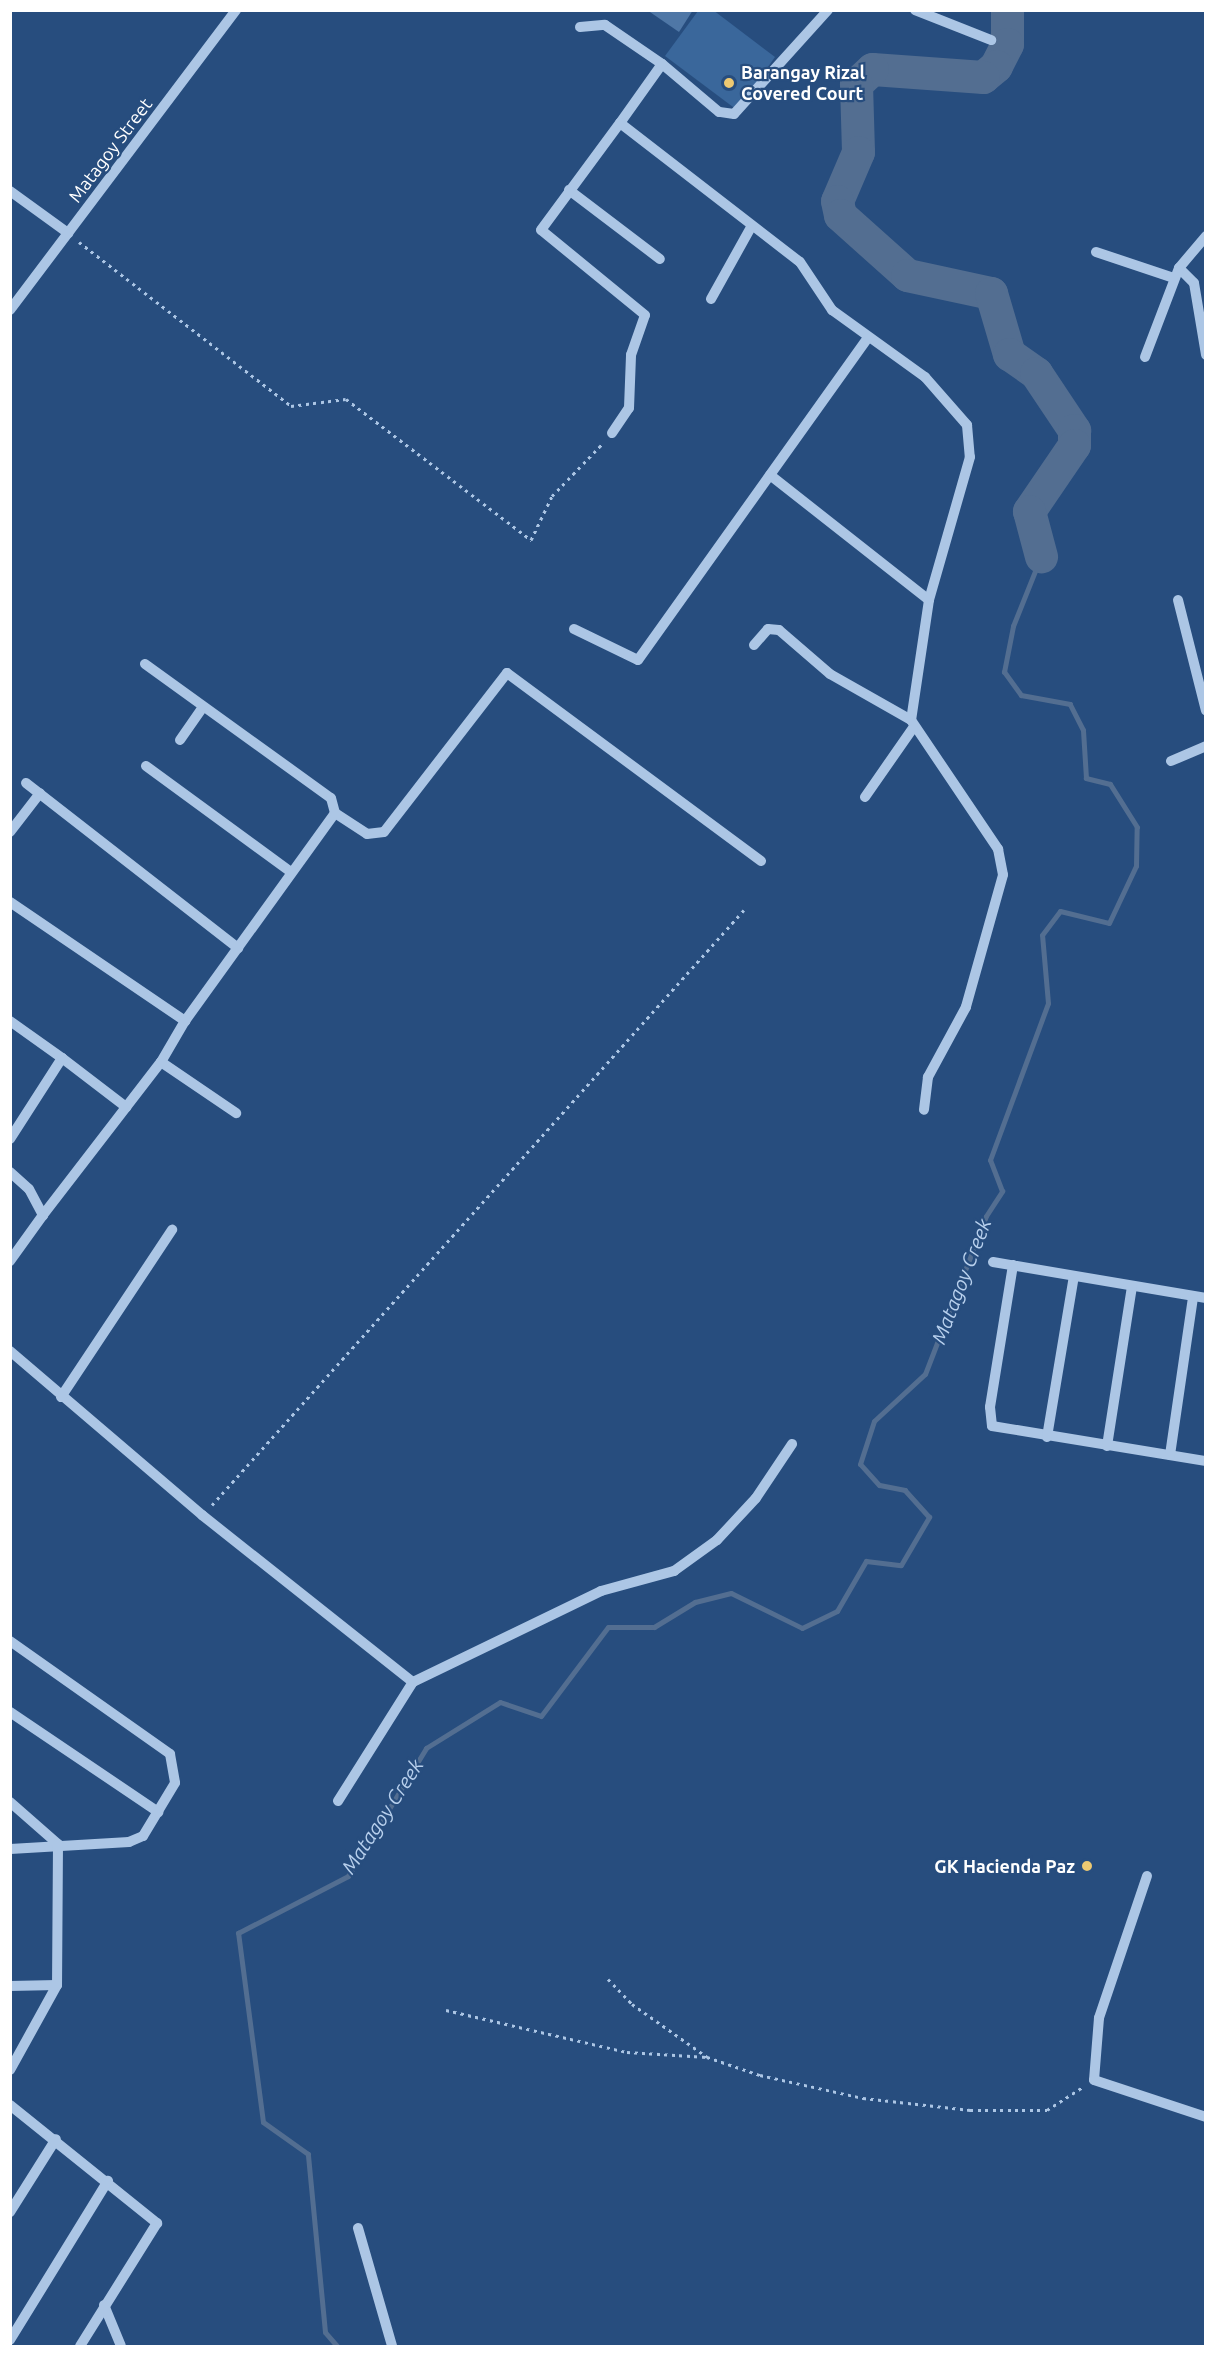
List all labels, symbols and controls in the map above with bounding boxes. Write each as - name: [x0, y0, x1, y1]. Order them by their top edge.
- place label: Barangay Rizal Covered Court: [741, 62, 865, 104]
- marker: Barangay Rizal Covered Court: [722, 76, 736, 90]
- street label: Matagoy Street: [64, 94, 156, 206]
- water label: Matagoy Creek: [926, 1215, 996, 1347]
- water label: Matagoy Creek: [336, 1754, 428, 1878]
- place label: GK Hacienda Paz: [934, 1855, 1075, 1877]
- marker: GK Hacienda Paz: [1080, 1859, 1094, 1873]

